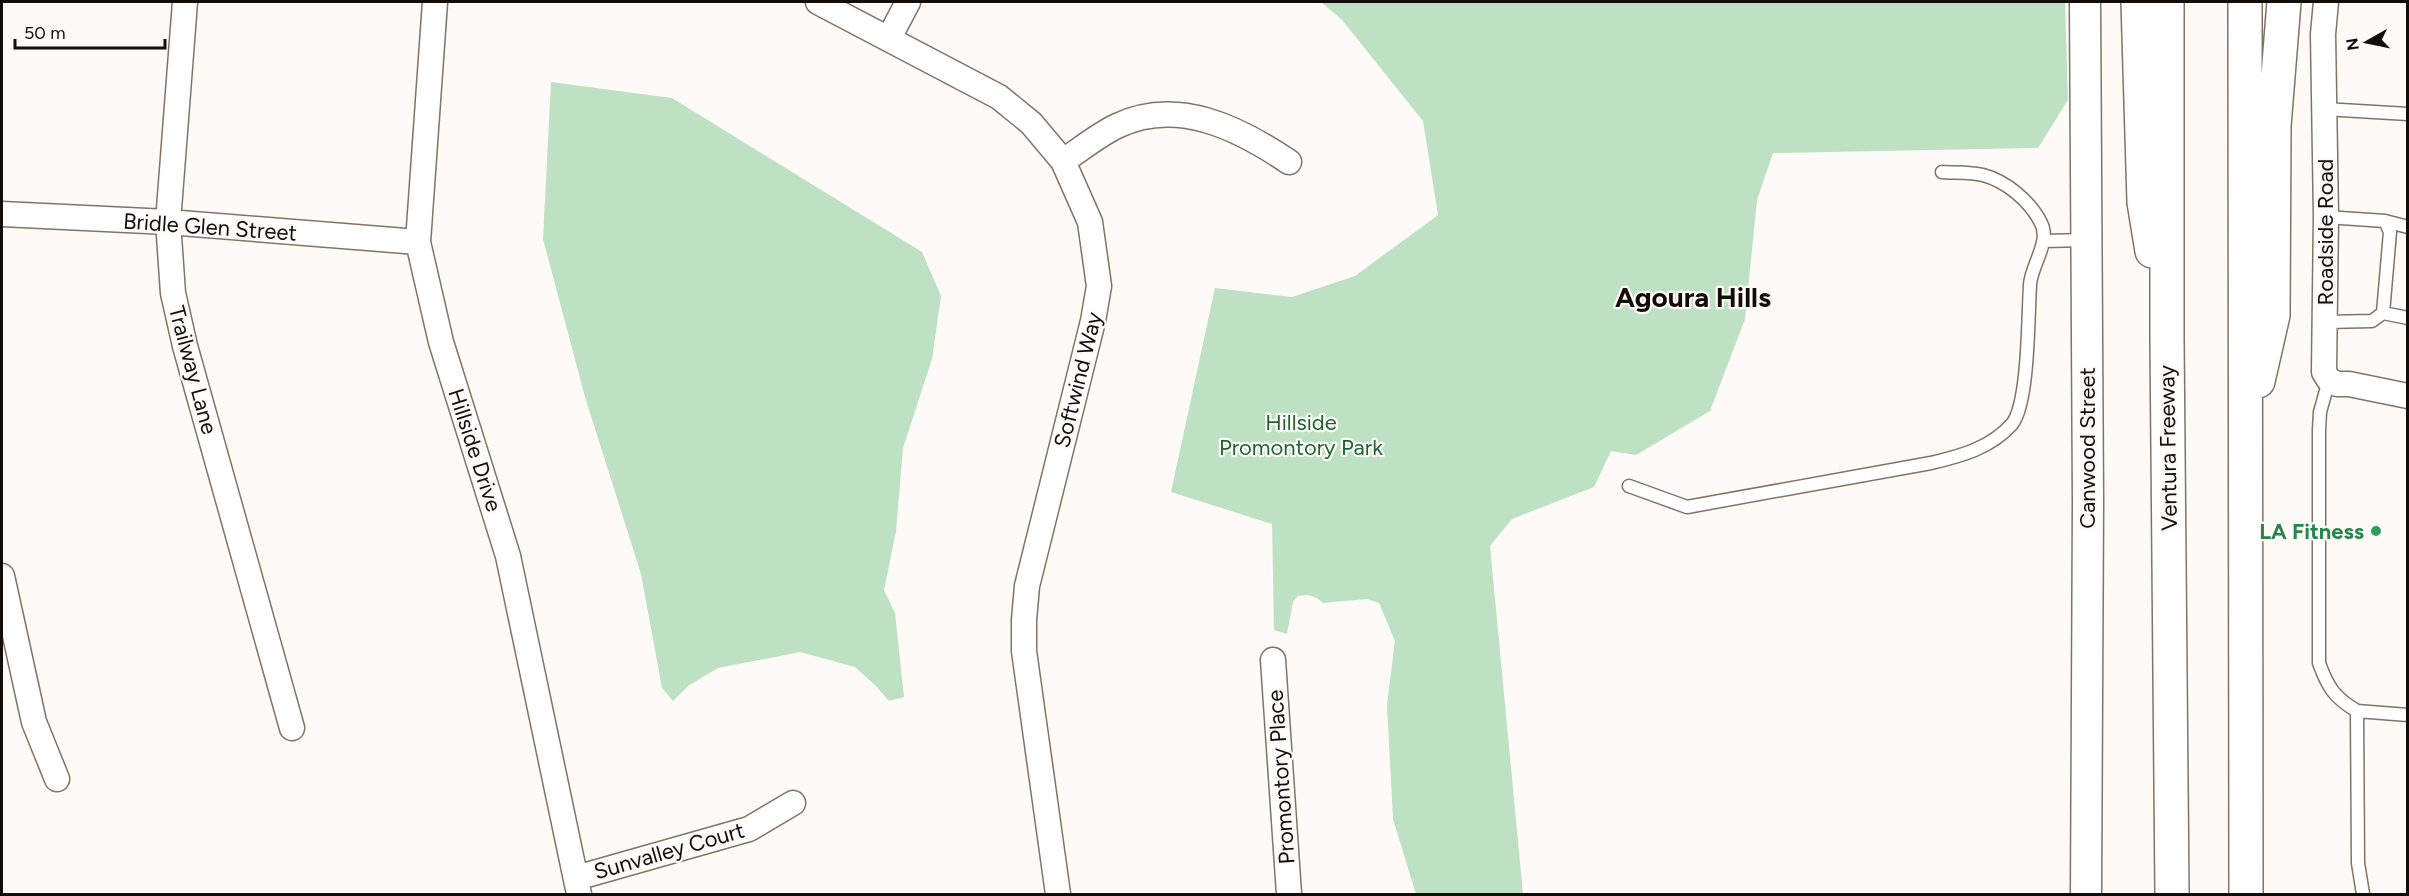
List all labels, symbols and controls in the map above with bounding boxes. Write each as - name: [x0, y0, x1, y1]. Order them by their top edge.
- scale bar: [15, 12, 165, 50]
- north arrow: [2337, 12, 2397, 72]
- text: 50 m: [24, 22, 66, 44]
- text: N: [2342, 37, 2363, 52]
- street label: Roadside Road: [2312, 159, 2339, 305]
- street label: Bridle Glen Street: [122, 207, 298, 247]
- district label: Agoura Hills: [1615, 280, 1771, 314]
- street label: Trailway Lane: [163, 303, 223, 437]
- street label: Softwind Way: [1048, 309, 1108, 450]
- street label: Ventura Freeway: [2153, 364, 2183, 531]
- street label: Canwood Street: [2074, 367, 2101, 529]
- street label: Hillside Drive: [442, 385, 508, 515]
- park label: Hillside Promontory Park: [1219, 409, 1383, 461]
- place label: LA Fitness: [2259, 518, 2364, 545]
- marker: LA Fitness: [2369, 524, 2383, 538]
- street label: Promontory Place: [1261, 689, 1301, 865]
- street label: Sunvalley Court: [591, 817, 747, 885]

